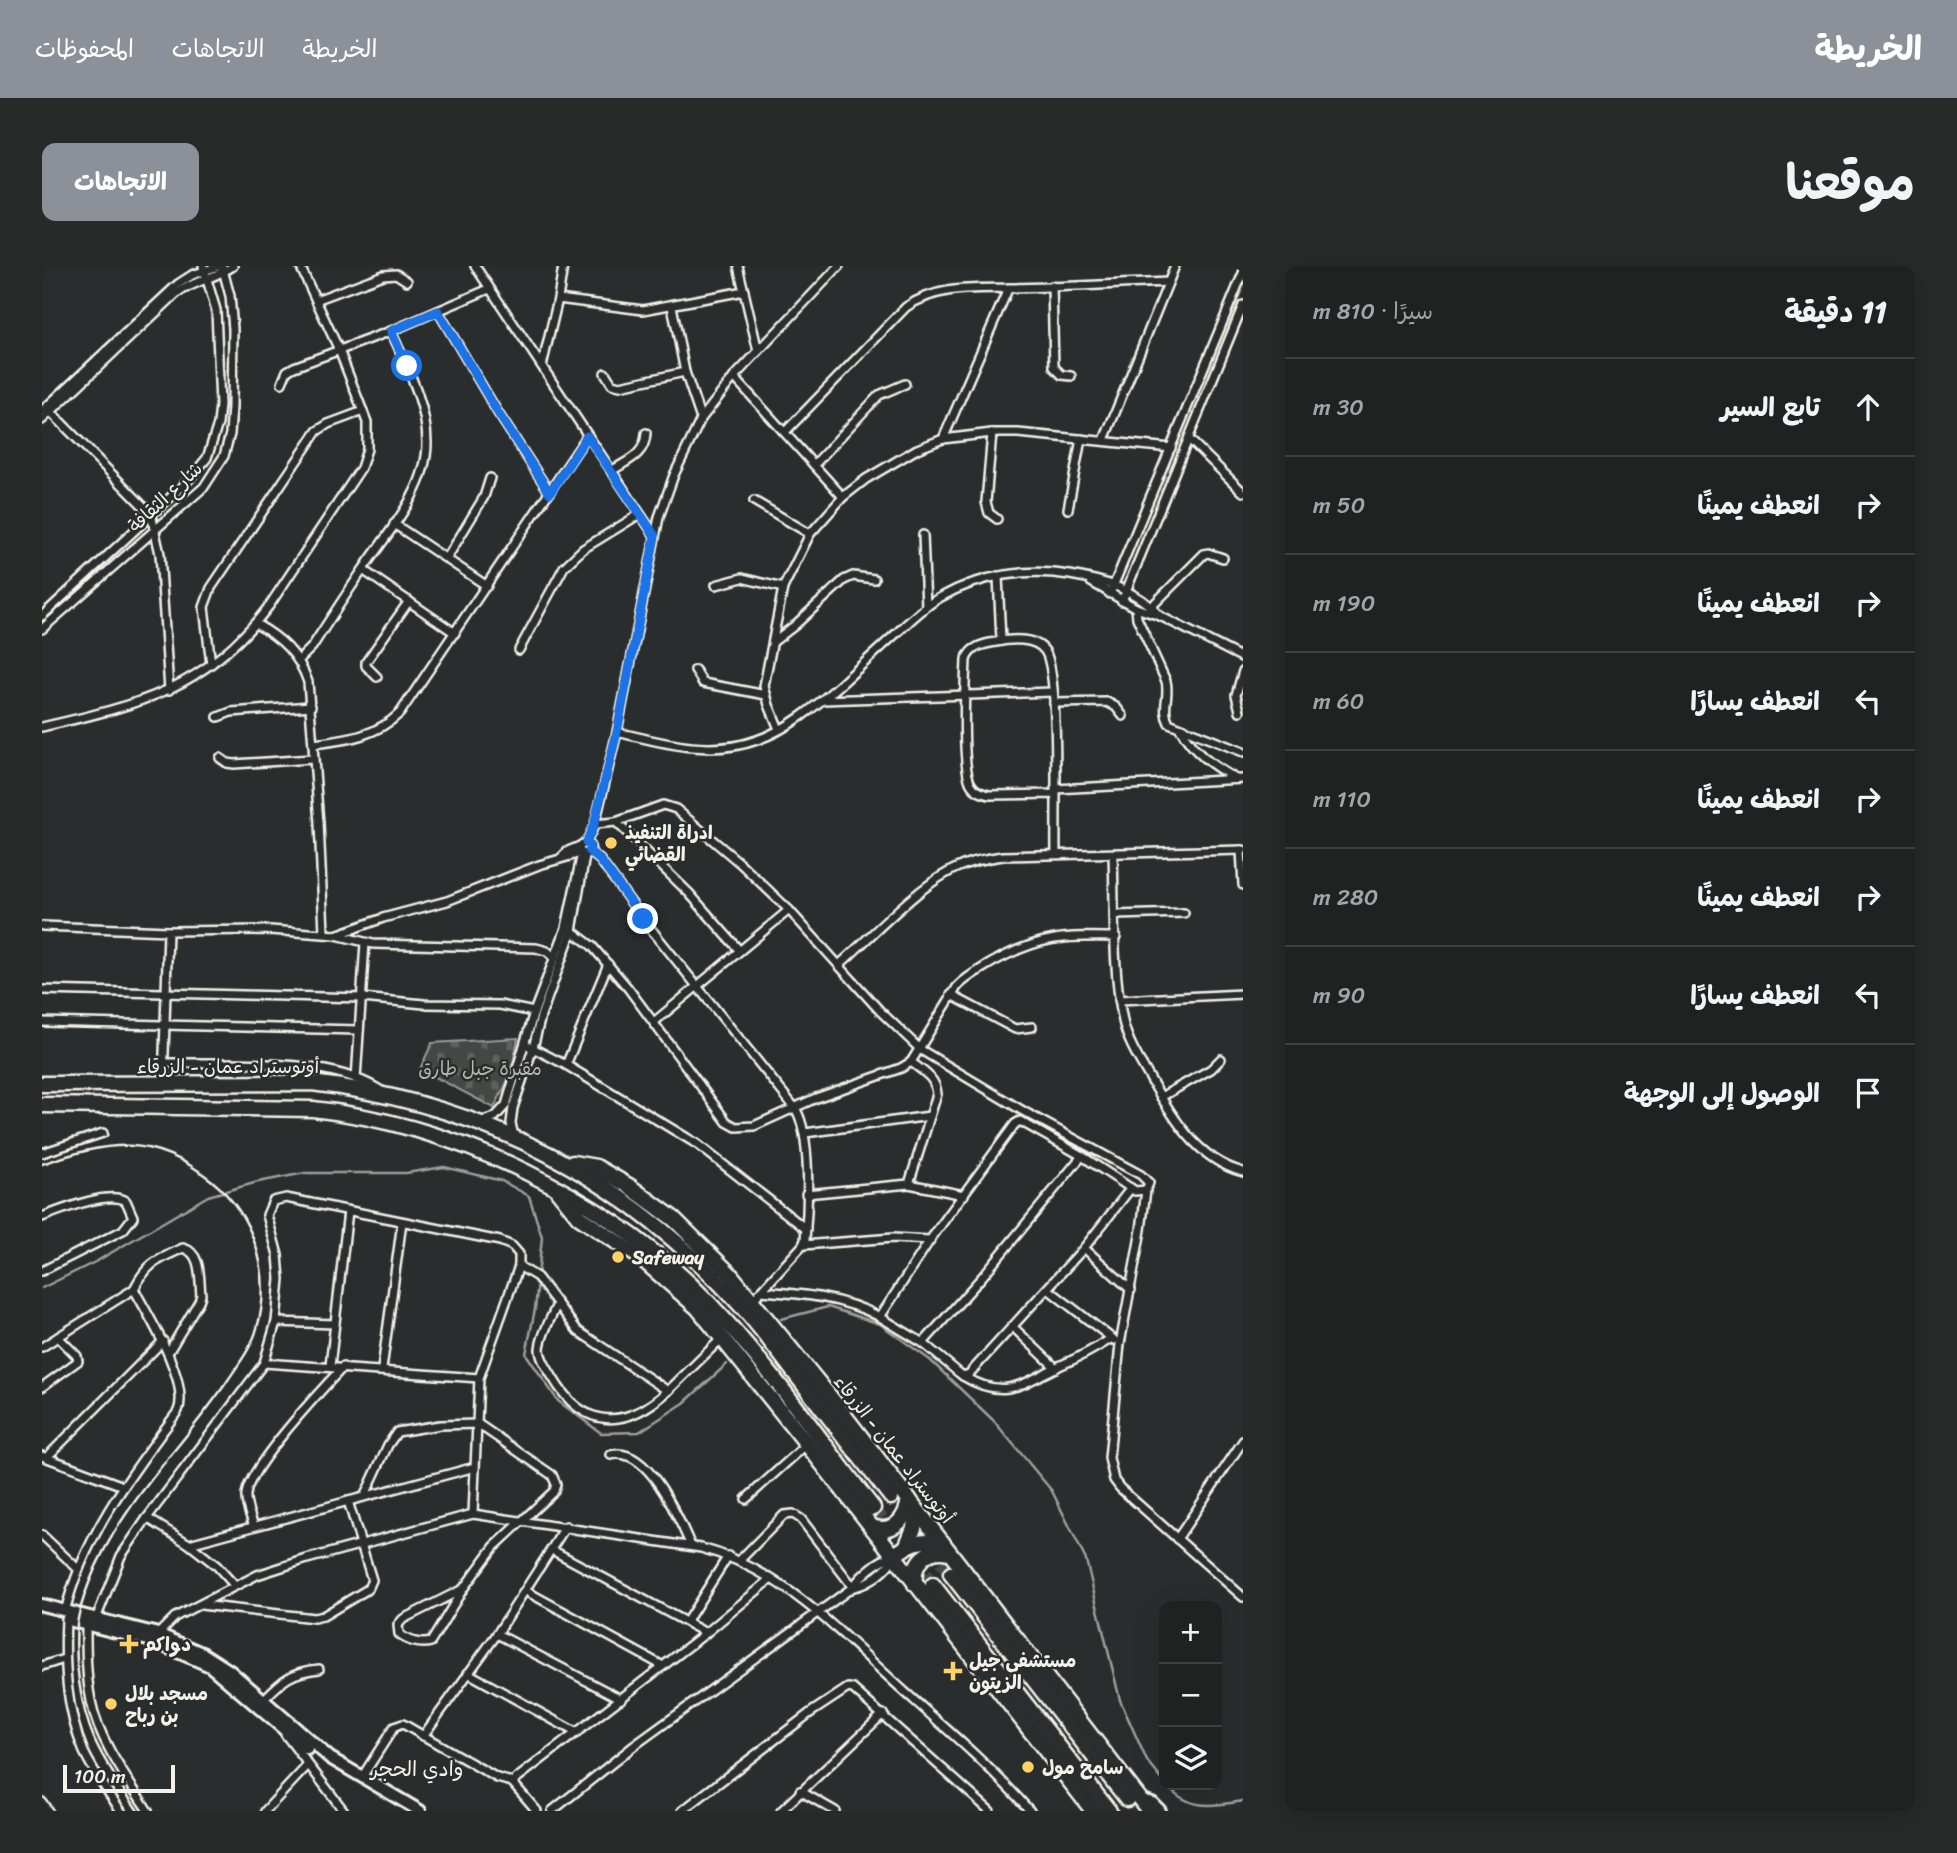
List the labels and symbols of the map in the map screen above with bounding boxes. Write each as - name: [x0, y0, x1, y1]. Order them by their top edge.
- route start: [391, 350, 422, 381]
- street label: شارع الثقافة: [120, 453, 210, 541]
- place label: ادراة التنفيذ القضائي: [625, 816, 713, 871]
- marker: ادراة التنفيذ القضائي: [603, 835, 619, 851]
- route end: [627, 903, 658, 934]
- street label: أوتوستراد عمان - الزرقاء: [137, 1050, 319, 1083]
- park label: مقبرة جبل طارق: [418, 1052, 542, 1085]
- place label: Safeway: [631, 1241, 705, 1274]
- marker: Safeway: [610, 1249, 626, 1265]
- street label: أوتوستراد عمان - الزرقاء: [825, 1367, 963, 1531]
- place label: دواكم: [143, 1628, 191, 1661]
- marker: دواكم: [121, 1636, 137, 1652]
- place label: مستشفى جيل الزيتون: [969, 1644, 1076, 1699]
- marker: مستشفى جيل الزيتون: [943, 1661, 963, 1681]
- place label: مسجد بلال بن رباح: [125, 1677, 208, 1732]
- marker: مسجد بلال بن رباح: [103, 1696, 119, 1712]
- district label: وادي الحجر: [368, 1750, 464, 1788]
- place label: سامح مول: [1042, 1751, 1124, 1784]
- marker: سامح مول: [1020, 1759, 1036, 1775]
- scale bar: [63, 1762, 175, 1794]

